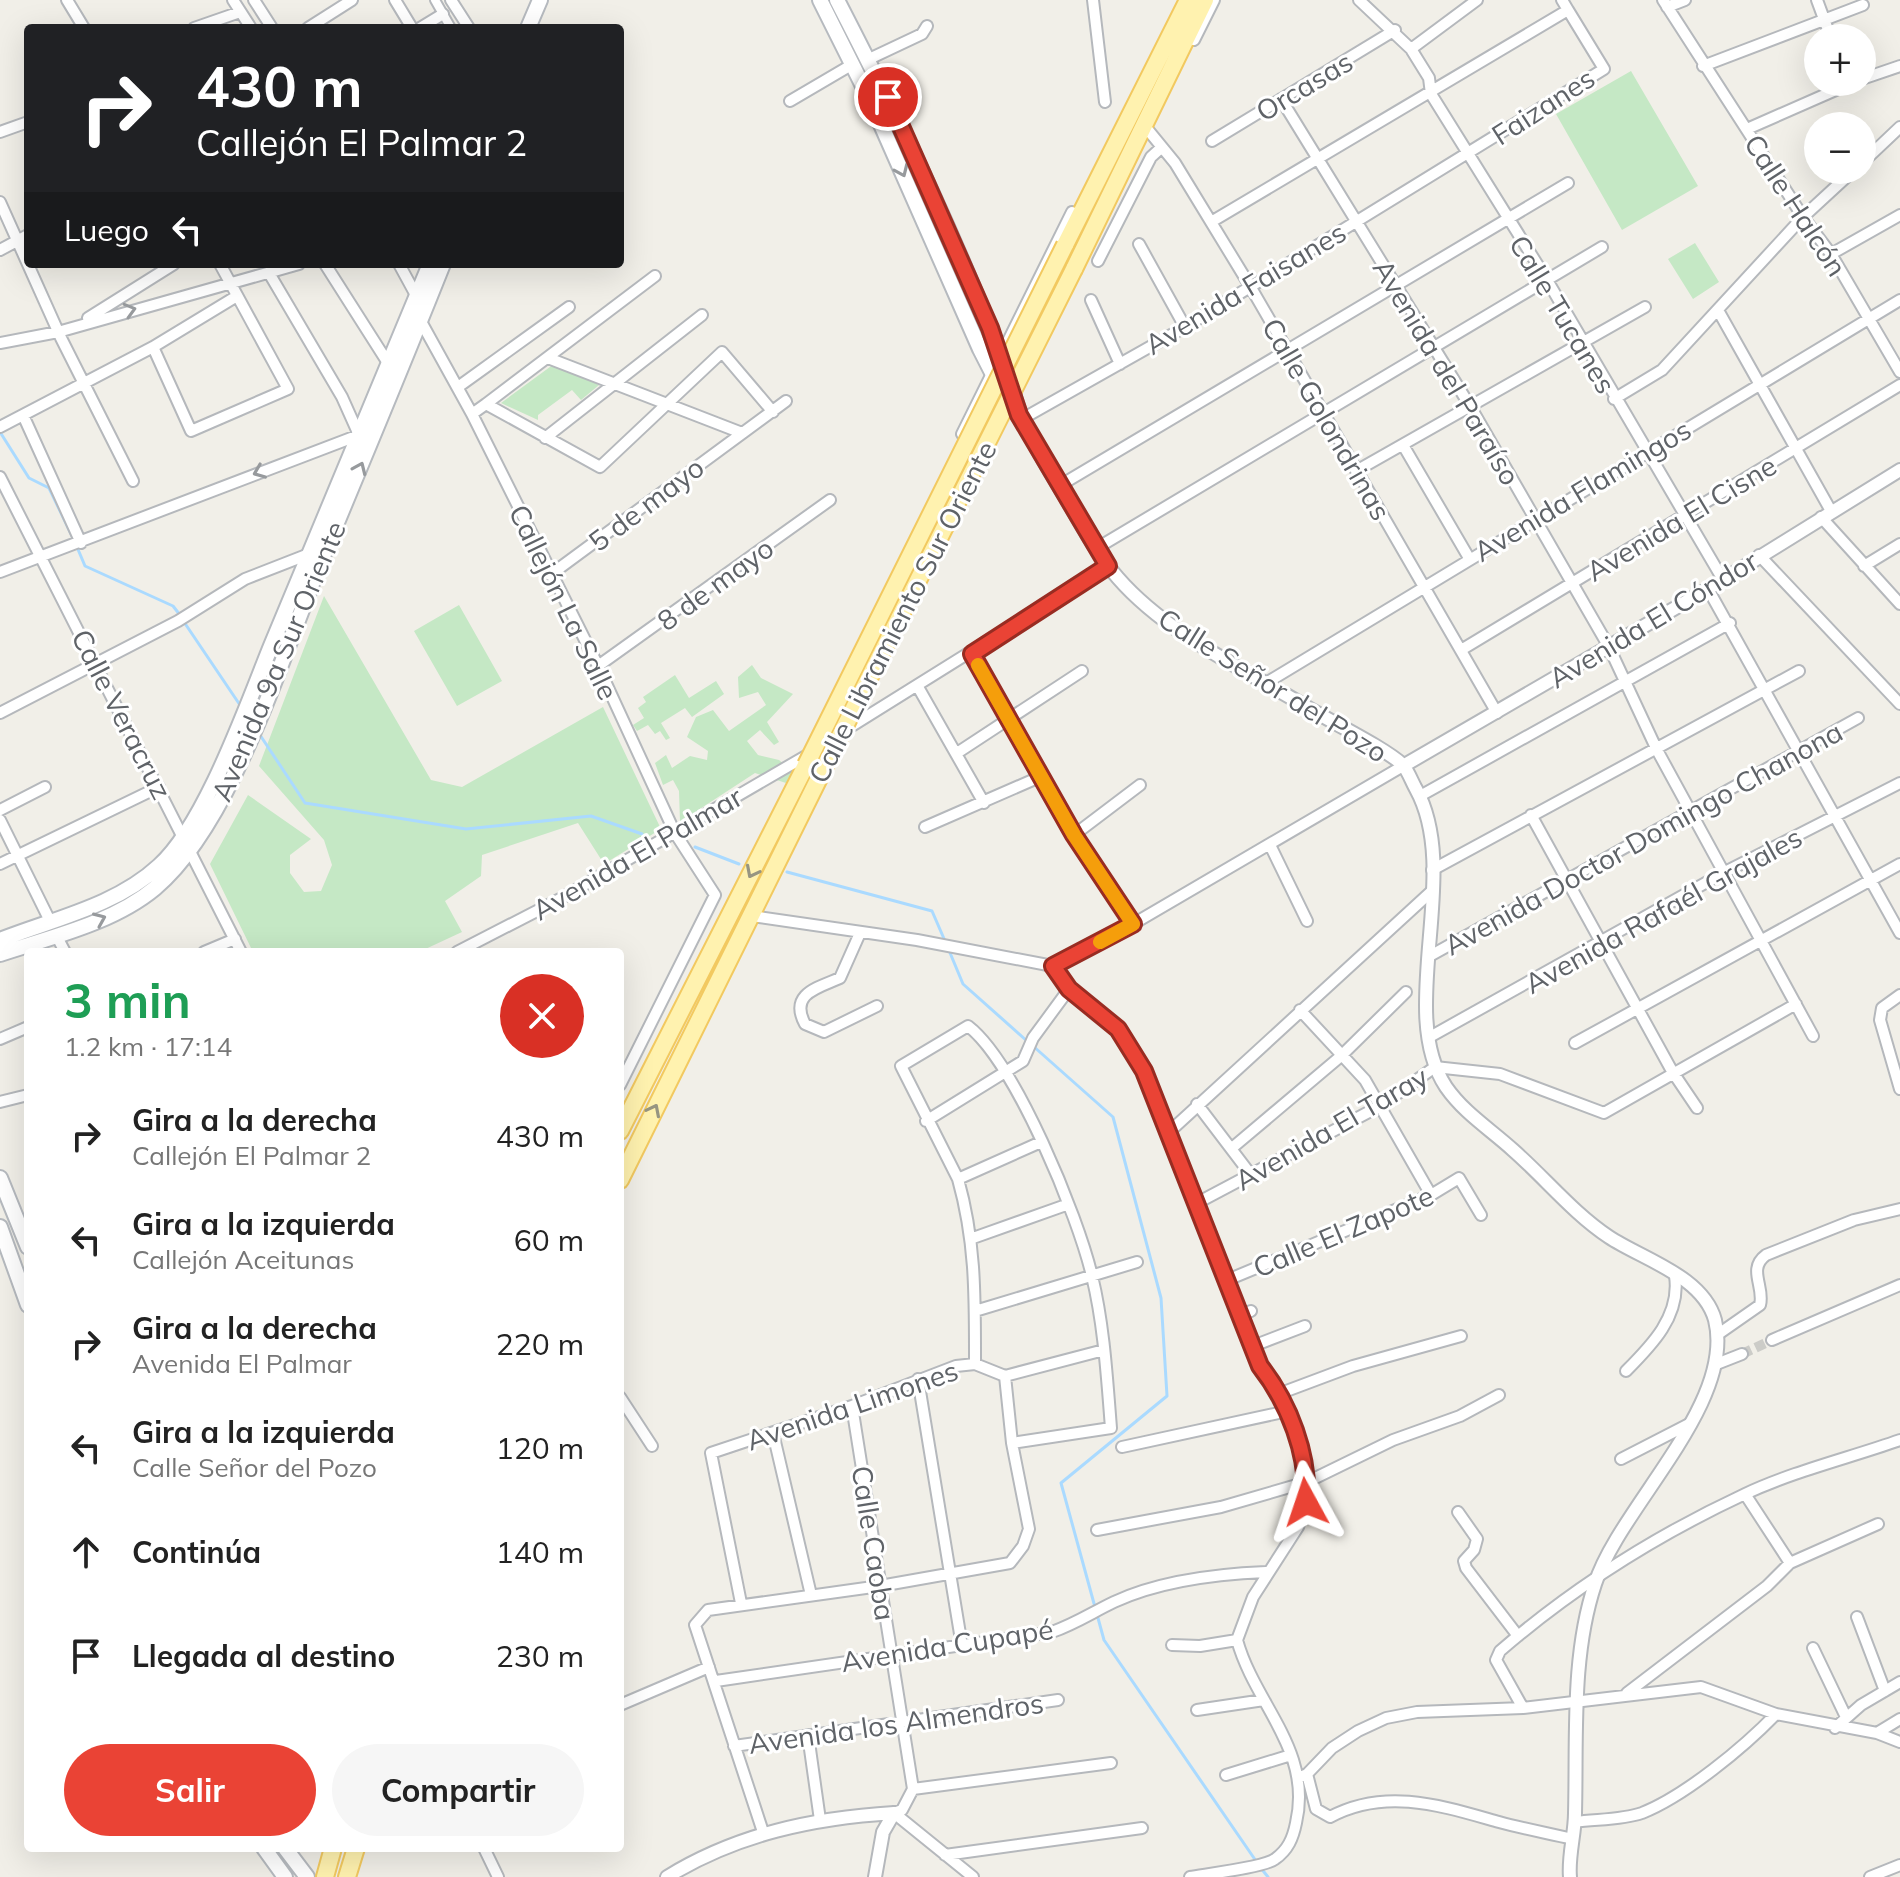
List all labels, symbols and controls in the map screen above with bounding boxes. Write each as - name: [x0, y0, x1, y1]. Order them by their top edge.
- map controls: [1804, 24, 1876, 184]
- button: +: [1804, 24, 1876, 96]
- street label: Orcasas: [1249, 44, 1359, 128]
- text: 430 m: [196, 51, 363, 121]
- icon: right: [64, 56, 168, 160]
- street label: Faizanes: [1485, 60, 1601, 152]
- pin: [854, 63, 922, 131]
- icon: arrive: [866, 75, 910, 119]
- button: −: [1804, 112, 1876, 184]
- text: Callejón El Palmar 2: [196, 120, 527, 165]
- street label: Calle Halcón: [1737, 127, 1855, 283]
- one-way arrow: [892, 163, 908, 177]
- icon: left: [165, 208, 209, 252]
- text: Luego: [64, 211, 149, 249]
- street label: Avenida Faisanes: [1138, 214, 1352, 362]
- street label: Calle Tucanes: [1502, 228, 1624, 400]
- street label: Avenida del Paraíso: [1366, 253, 1528, 491]
- one-way arrow: [122, 303, 136, 320]
- street label: Calle Golondrinas: [1255, 312, 1399, 526]
- street label: Avenida Flamingos: [1467, 411, 1697, 569]
- street label: Calle Libramiento Sur Oriente: [800, 435, 1004, 789]
- street label: Avenida El Cisne: [1580, 448, 1782, 588]
- street label: 5 de mayo: [581, 449, 711, 559]
- one-way arrow: [253, 462, 267, 478]
- one-way arrow: [350, 462, 366, 477]
- street label: Callejón La Salle: [502, 499, 626, 705]
- street label: Avenida 9a Sur Oriente: [203, 516, 353, 806]
- street label: 8 de mayo: [650, 530, 780, 638]
- street label: Avenida El Cóndor: [1542, 542, 1765, 695]
- street label: Calle Señor del Pozo: [1152, 600, 1394, 770]
- street label: Calle Veracruz: [64, 623, 180, 805]
- street label: Avenida Doctor Domingo Chanona: [1438, 714, 1848, 962]
- street label: Avenida El Palmar: [526, 778, 749, 927]
- street label: Avenida Rafaél Grajales: [1518, 819, 1808, 1001]
- one-way arrow: [746, 863, 762, 878]
- one-way arrow: [92, 912, 106, 928]
- text: 3 min: [64, 970, 191, 1030]
- button: close: [500, 974, 584, 1058]
- text: 1.2 km · 17:14: [64, 1030, 232, 1063]
- street label: Avenida El Taray: [1228, 1058, 1434, 1197]
- text: Gira a la derecha: [132, 1101, 377, 1139]
- one-way arrow: [644, 1103, 660, 1118]
- icon: right: [64, 1114, 108, 1158]
- text: 430 m: [496, 1117, 584, 1155]
- text: Callejón El Palmar 2: [132, 1139, 371, 1172]
- street label: Calle El Zapote: [1248, 1177, 1438, 1285]
- text: Gira a la izquierda: [132, 1205, 395, 1243]
- icon: left: [64, 1218, 108, 1262]
- text: 60 m: [514, 1221, 584, 1259]
- text: Callejón Aceitunas: [132, 1243, 354, 1276]
- text: Gira a la derecha: [132, 1309, 377, 1347]
- icon: right: [64, 1322, 108, 1366]
- text: 220 m: [496, 1325, 584, 1363]
- text: Avenida El Palmar: [132, 1347, 352, 1380]
- street label: Avenida Limones: [741, 1352, 963, 1458]
- text: Gira a la izquierda: [132, 1413, 395, 1451]
- icon: left: [64, 1426, 108, 1470]
- text: 120 m: [496, 1429, 584, 1467]
- text: Calle Señor del Pozo: [132, 1451, 377, 1484]
- position arrow: [1264, 1460, 1348, 1544]
- street label: Calle Caoba: [844, 1463, 904, 1623]
- icon: ahead: [64, 1530, 108, 1574]
- text: Continúa: [132, 1533, 261, 1571]
- text: 140 m: [496, 1533, 584, 1571]
- street label: Avenida Cupapé: [838, 1611, 1056, 1679]
- icon: arrive: [64, 1634, 108, 1678]
- text: Llegada al destino: [132, 1637, 395, 1675]
- text: 230 m: [496, 1637, 584, 1675]
- street label: Avenida los Almendros: [746, 1685, 1046, 1761]
- button: Salir: [64, 1744, 316, 1836]
- button: Compartir: [332, 1744, 584, 1836]

